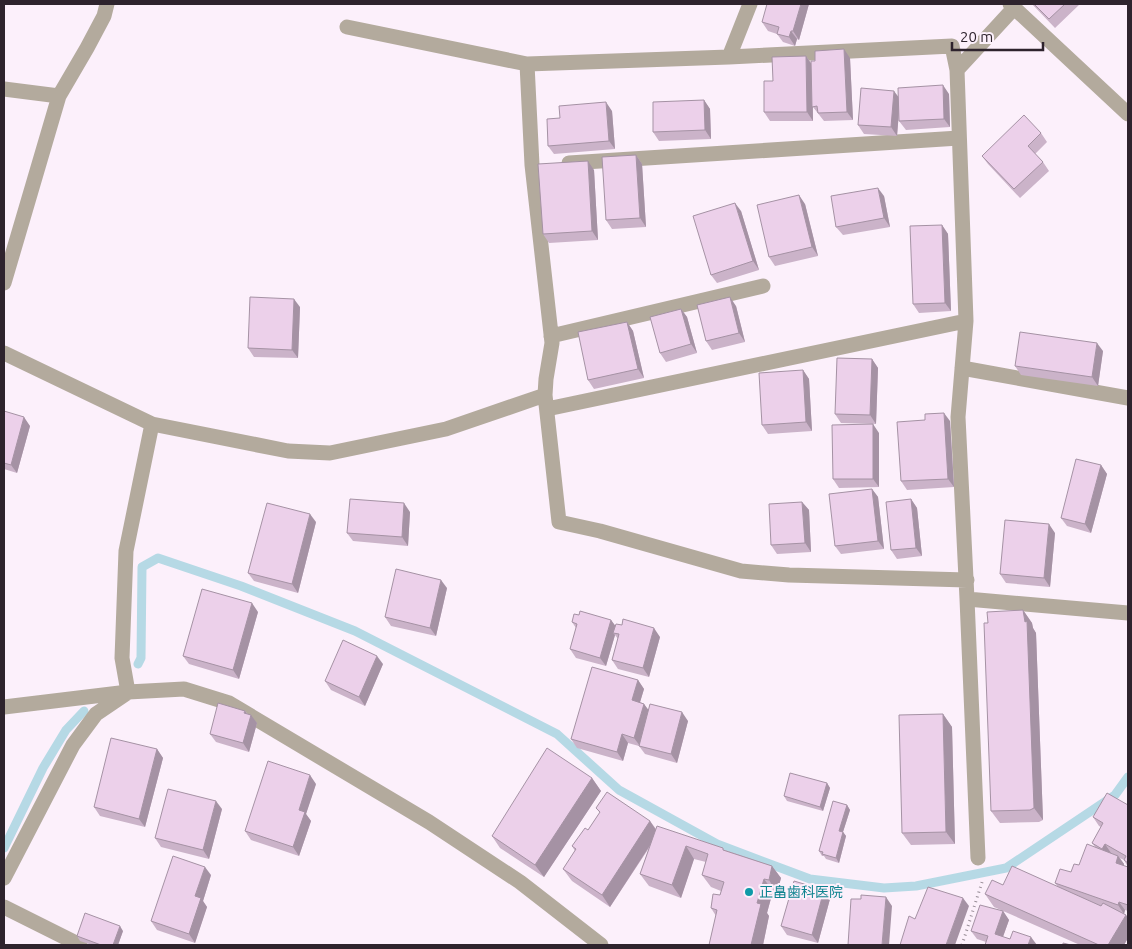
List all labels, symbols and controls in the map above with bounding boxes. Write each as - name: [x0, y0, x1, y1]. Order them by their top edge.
- scale bar: [952, 20, 1043, 52]
- text: 20 m: [960, 28, 993, 45]
- place label: 正畠歯科医院: [759, 884, 843, 900]
- marker: 正畠歯科医院: [743, 886, 755, 898]

